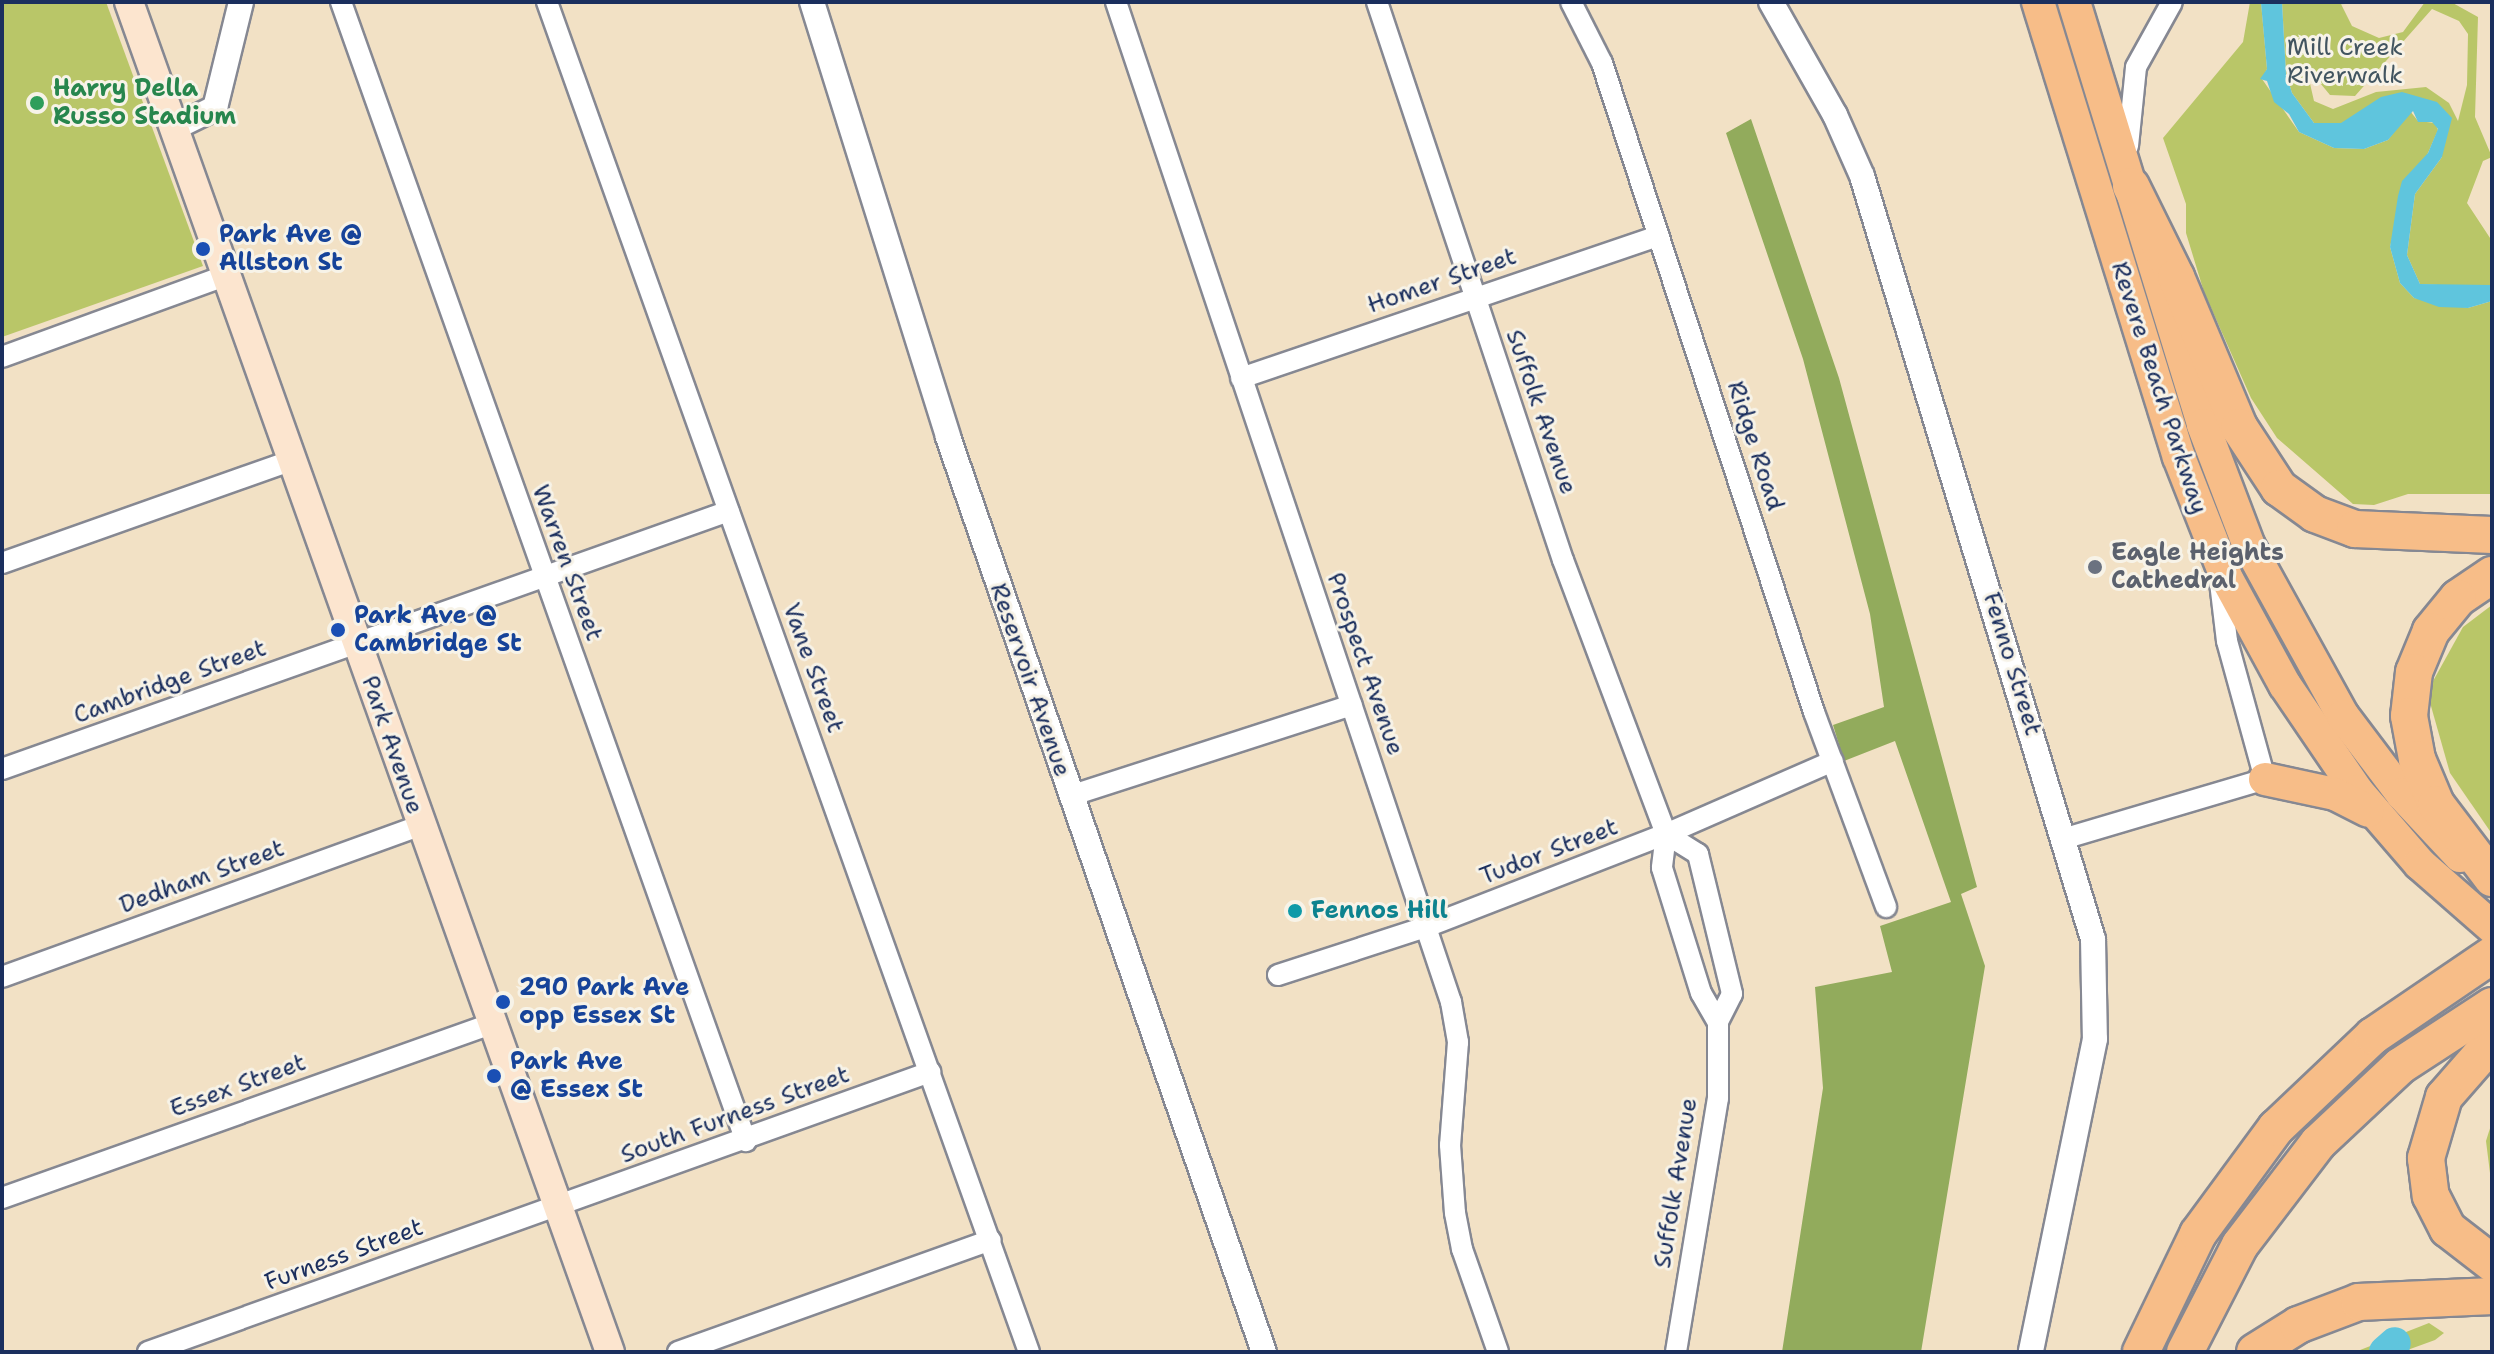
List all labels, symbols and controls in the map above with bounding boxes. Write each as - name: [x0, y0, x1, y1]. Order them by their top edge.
- park label: Mill Creek Riverwalk: [2287, 34, 2403, 90]
- place label: Harry Della Russo Stadium: [53, 75, 236, 131]
- marker: Harry Della Russo Stadium: [28, 94, 46, 112]
- place label: Park Ave @ Allston St: [219, 221, 362, 277]
- marker: Park Ave @ Allston St: [194, 240, 212, 258]
- street label: Homer Street: [1364, 242, 1520, 320]
- street label: Revere Beach Parkway: [2105, 258, 2213, 518]
- street label: Suffolk Avenue: [1499, 326, 1583, 498]
- street label: Ridge Road: [1721, 378, 1789, 514]
- street label: Warren Street: [525, 481, 609, 645]
- place label: Eagle Heights Cathedral: [2111, 539, 2284, 595]
- marker: Eagle Heights Cathedral: [2086, 558, 2104, 576]
- street label: Prospect Avenue: [1320, 569, 1410, 759]
- street label: Reservoir Avenue: [983, 580, 1077, 780]
- street label: Fenno Street: [1977, 589, 2047, 739]
- street label: Vane Street: [776, 599, 850, 737]
- place label: Park Ave @ Cambridge St: [354, 602, 522, 658]
- marker: Park Ave @ Cambridge St: [329, 621, 347, 639]
- street label: Cambridge Street: [70, 634, 270, 730]
- street label: Park Avenue: [355, 672, 429, 818]
- street label: Tudor Street: [1476, 813, 1622, 891]
- street label: Dedham Street: [116, 834, 288, 920]
- place label: Fennos Hill: [1311, 897, 1448, 925]
- marker: Fennos Hill: [1286, 902, 1304, 920]
- place label: 290 Park Ave opp Essex St: [519, 974, 689, 1030]
- marker: 290 Park Ave opp Essex St: [494, 993, 512, 1011]
- street label: Essex Street: [166, 1048, 310, 1124]
- place label: Park Ave @ Essex St: [510, 1048, 643, 1104]
- street label: South Furness Street: [617, 1060, 853, 1170]
- marker: Park Ave @ Essex St: [485, 1067, 503, 1085]
- street label: Suffolk Avenue: [1648, 1096, 1704, 1270]
- street label: Furness Street: [261, 1213, 427, 1297]

